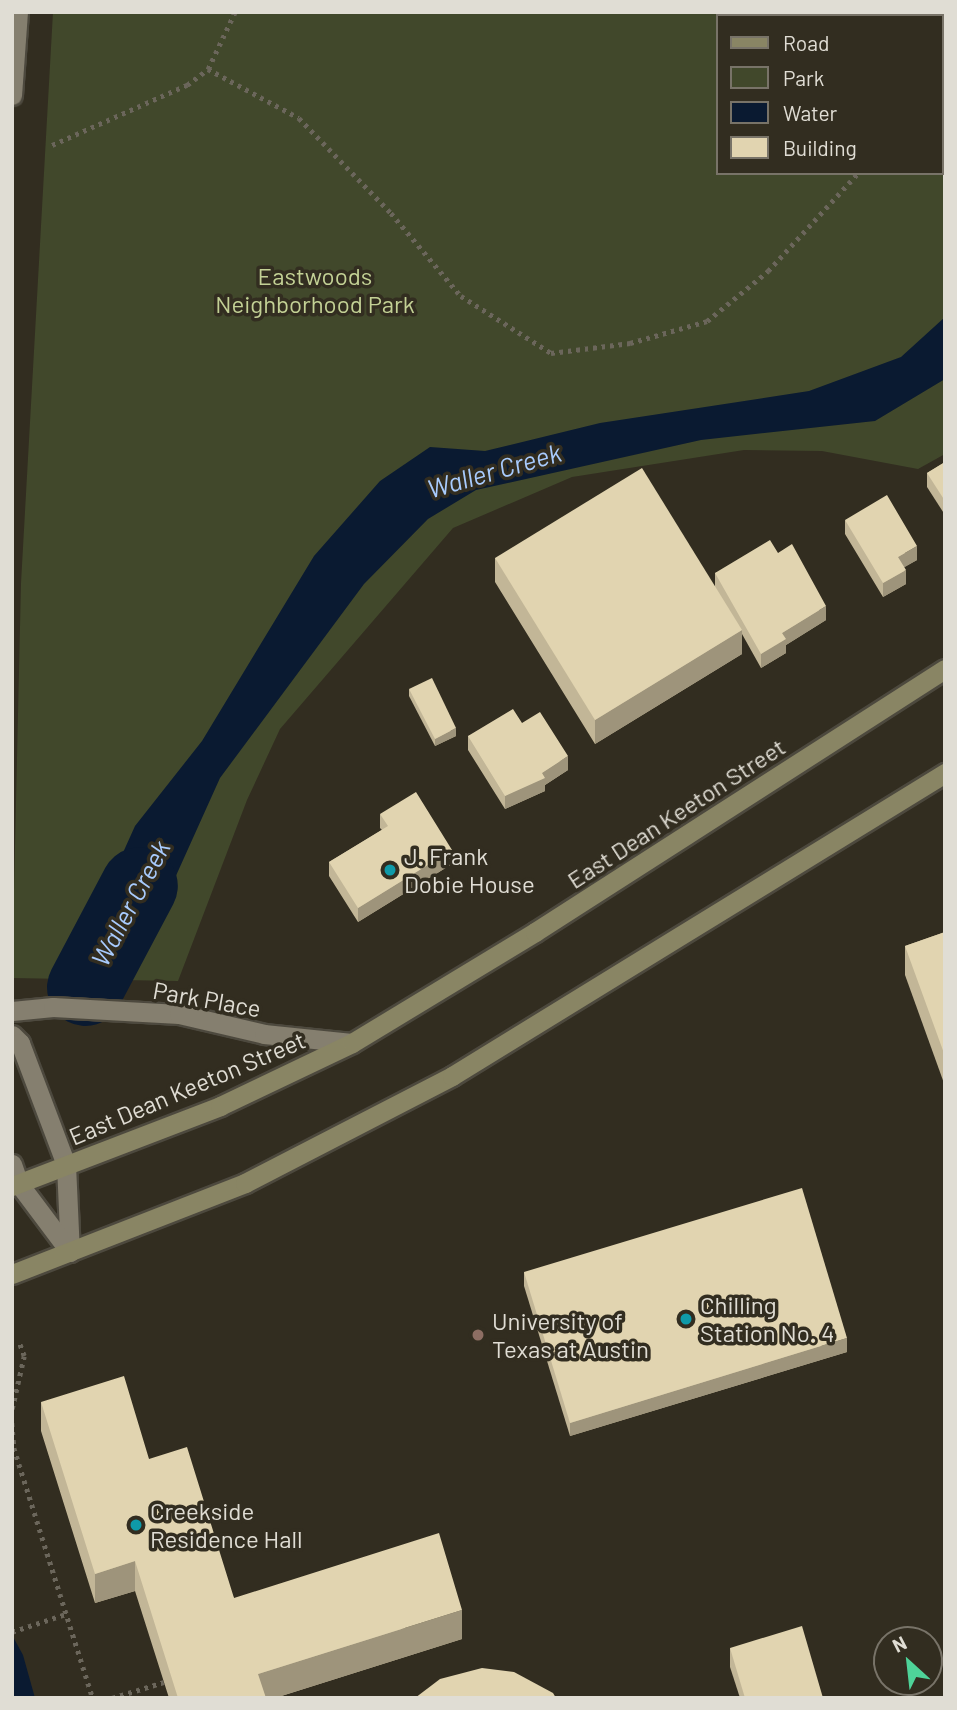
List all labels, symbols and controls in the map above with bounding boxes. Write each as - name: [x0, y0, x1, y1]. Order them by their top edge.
- legend: [716, 14, 943, 175]
- text: Road: [783, 30, 829, 55]
- text: Park: [783, 65, 824, 90]
- text: Water: [783, 100, 837, 125]
- text: Building: [783, 135, 857, 160]
- park label: Eastwoods Neighborhood Park: [215, 262, 415, 318]
- water label: Waller Creek: [423, 436, 565, 504]
- street label: East Dean Keeton Street: [562, 732, 790, 894]
- water label: Waller Creek: [84, 835, 176, 971]
- place label: J. Frank Dobie House: [404, 842, 535, 898]
- marker: J. Frank Dobie House: [382, 862, 398, 878]
- street label: Park Place: [151, 975, 263, 1023]
- street label: East Dean Keeton Street: [65, 1025, 309, 1151]
- place label: Chilling Station No. 4: [700, 1291, 834, 1347]
- place label: University of Texas at Austin: [492, 1307, 649, 1363]
- marker: Chilling Station No. 4: [678, 1311, 694, 1327]
- marker: University of Texas at Austin: [470, 1327, 486, 1343]
- place label: Creekside Residence Hall: [150, 1497, 303, 1553]
- marker: Creekside Residence Hall: [128, 1517, 144, 1533]
- north arrow: [873, 1626, 943, 1696]
- text: N: [888, 1631, 910, 1657]

